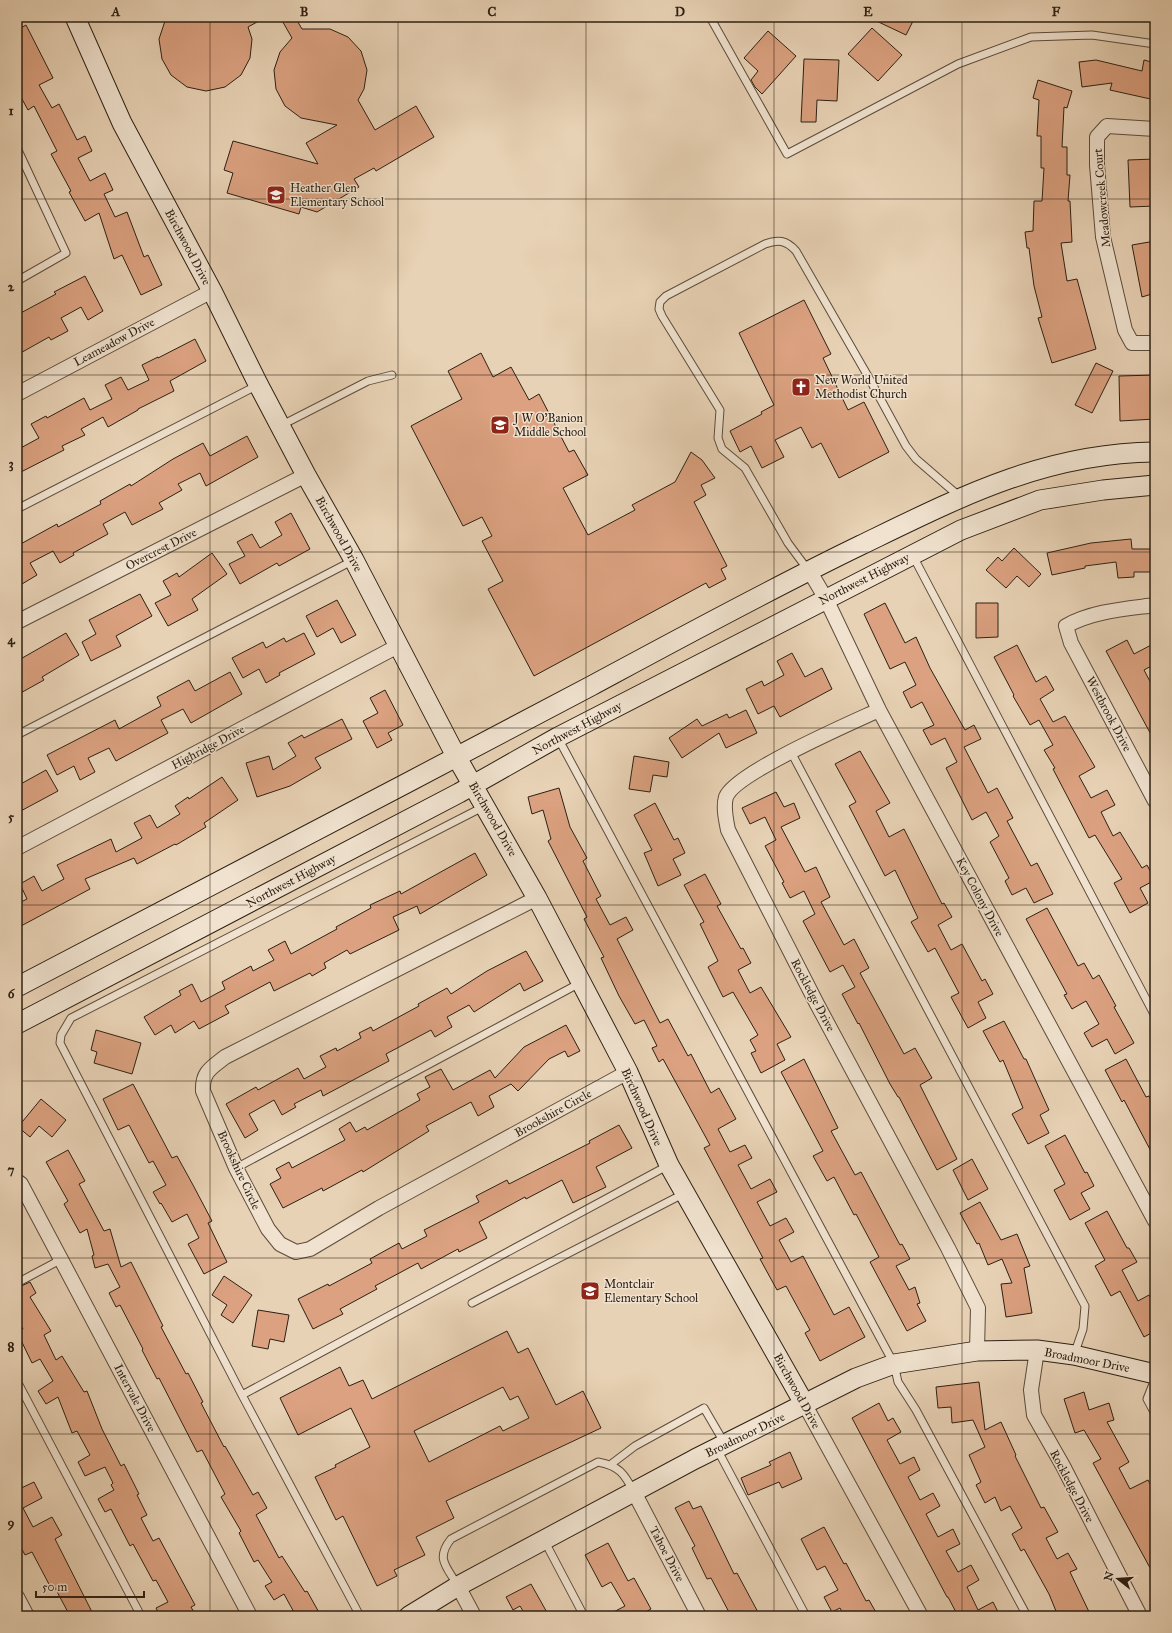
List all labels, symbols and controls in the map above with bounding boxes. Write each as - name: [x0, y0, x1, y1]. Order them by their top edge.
- text: A: [111, 4, 121, 20]
- text: B: [300, 4, 309, 20]
- text: C: [488, 4, 497, 20]
- text: D: [675, 4, 685, 20]
- text: E: [863, 4, 873, 20]
- text: F: [1052, 4, 1061, 20]
- text: 1: [8, 103, 14, 119]
- street label: Meadowcreek Court: [1091, 147, 1113, 248]
- place label: Heather Glen Elementary School: [290, 181, 385, 209]
- school or university icon: Heather Glen Elementary School: [265, 184, 287, 206]
- street label: Birchwood Drive: [162, 207, 214, 287]
- text: 2: [8, 279, 15, 295]
- street label: Leameadow Drive: [71, 315, 157, 369]
- place label: New World United Methodist Church: [815, 373, 908, 401]
- church icon: New World United Methodist Church: [790, 376, 812, 398]
- place label: J W O'Banion Middle School: [512, 411, 587, 439]
- school or university icon: J W O'Banion Middle School: [489, 414, 511, 436]
- text: 3: [8, 456, 14, 472]
- street label: Birchwood Drive: [313, 494, 365, 574]
- street label: Overcrest Drive: [123, 525, 199, 573]
- street label: Northwest Highway: [816, 550, 912, 609]
- text: 4: [7, 632, 15, 648]
- street label: Westbrook Drive: [1083, 674, 1135, 754]
- street label: Northwest Highway: [530, 698, 625, 758]
- street label: Highridge Drive: [169, 722, 247, 773]
- street label: Birchwood Drive: [466, 779, 520, 859]
- text: 5: [8, 809, 15, 825]
- street label: Northwest Highway: [244, 851, 339, 911]
- street label: Key Colony Drive: [953, 855, 1007, 939]
- street label: Rockledge Drive: [787, 956, 838, 1034]
- text: 6: [8, 986, 16, 1002]
- street label: Birchwood Drive: [619, 1066, 665, 1148]
- street label: Brookshire Circle: [512, 1086, 594, 1140]
- street label: Brookshire Circle: [215, 1128, 263, 1212]
- text: 7: [8, 1162, 15, 1178]
- place label: Montclair Elementary School: [604, 1277, 699, 1305]
- school or university icon: Montclair Elementary School: [579, 1280, 601, 1302]
- text: 8: [8, 1339, 15, 1355]
- street label: Broadmoor Drive: [1043, 1345, 1131, 1375]
- street label: Birchwood Drive: [771, 1351, 823, 1431]
- street label: Intervale Drive: [111, 1362, 159, 1434]
- street label: Broadmoor Drive: [703, 1410, 787, 1460]
- street label: Rockledge Drive: [1046, 1447, 1097, 1525]
- text: 9: [8, 1515, 15, 1531]
- street label: Tahoe Drive: [647, 1524, 687, 1584]
- north arrow: [1098, 1559, 1138, 1599]
- text: N: [1101, 1569, 1117, 1583]
- scale bar: [36, 1573, 144, 1599]
- text: 50 m: [42, 1580, 67, 1594]

